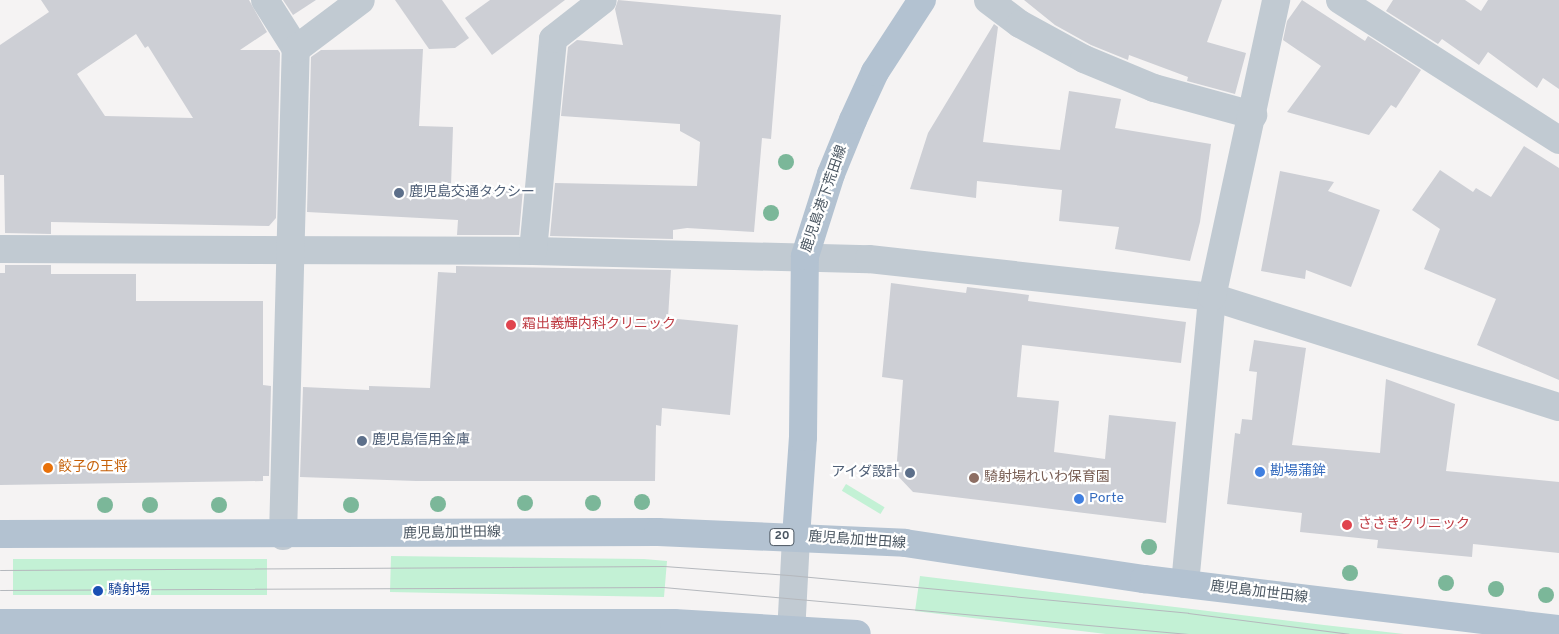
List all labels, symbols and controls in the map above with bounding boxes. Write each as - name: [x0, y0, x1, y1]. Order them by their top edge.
- street label: 鹿児島港下荒田線: [799, 143, 851, 255]
- place label: 鹿児島交通タクシー: [409, 185, 535, 201]
- marker: 鹿児島交通タクシー: [393, 187, 405, 199]
- place label: 霜出義輝内科クリニック: [522, 317, 676, 333]
- marker: 霜出義輝内科クリニック: [504, 318, 518, 332]
- place label: 鹿児島信用金庫: [372, 433, 470, 449]
- marker: 鹿児島信用金庫: [356, 435, 368, 447]
- place label: 餃子の王将: [58, 460, 128, 476]
- marker: 餃子の王将: [42, 462, 54, 474]
- place label: 勘場蒲鉾: [1270, 464, 1326, 480]
- place label: アイダ設計: [830, 465, 900, 481]
- marker: 勘場蒲鉾: [1254, 466, 1266, 478]
- marker: アイダ設計: [904, 467, 916, 479]
- place label: 騎射場れいわ保育園: [984, 470, 1110, 486]
- marker: 騎射場れいわ保育園: [968, 472, 980, 484]
- place label: Porte: [1089, 491, 1124, 507]
- marker: Porte: [1073, 493, 1085, 505]
- place label: ささきクリニック: [1358, 517, 1470, 533]
- marker: ささきクリニック: [1340, 518, 1354, 532]
- street label: 鹿児島加世田線: [403, 525, 501, 543]
- road number: 20: [768, 528, 796, 546]
- street label: 鹿児島加世田線: [808, 529, 906, 553]
- street label: 鹿児島加世田線: [1209, 579, 1309, 607]
- place label: 騎射場: [108, 583, 150, 599]
- marker: 騎射場: [92, 585, 104, 597]

